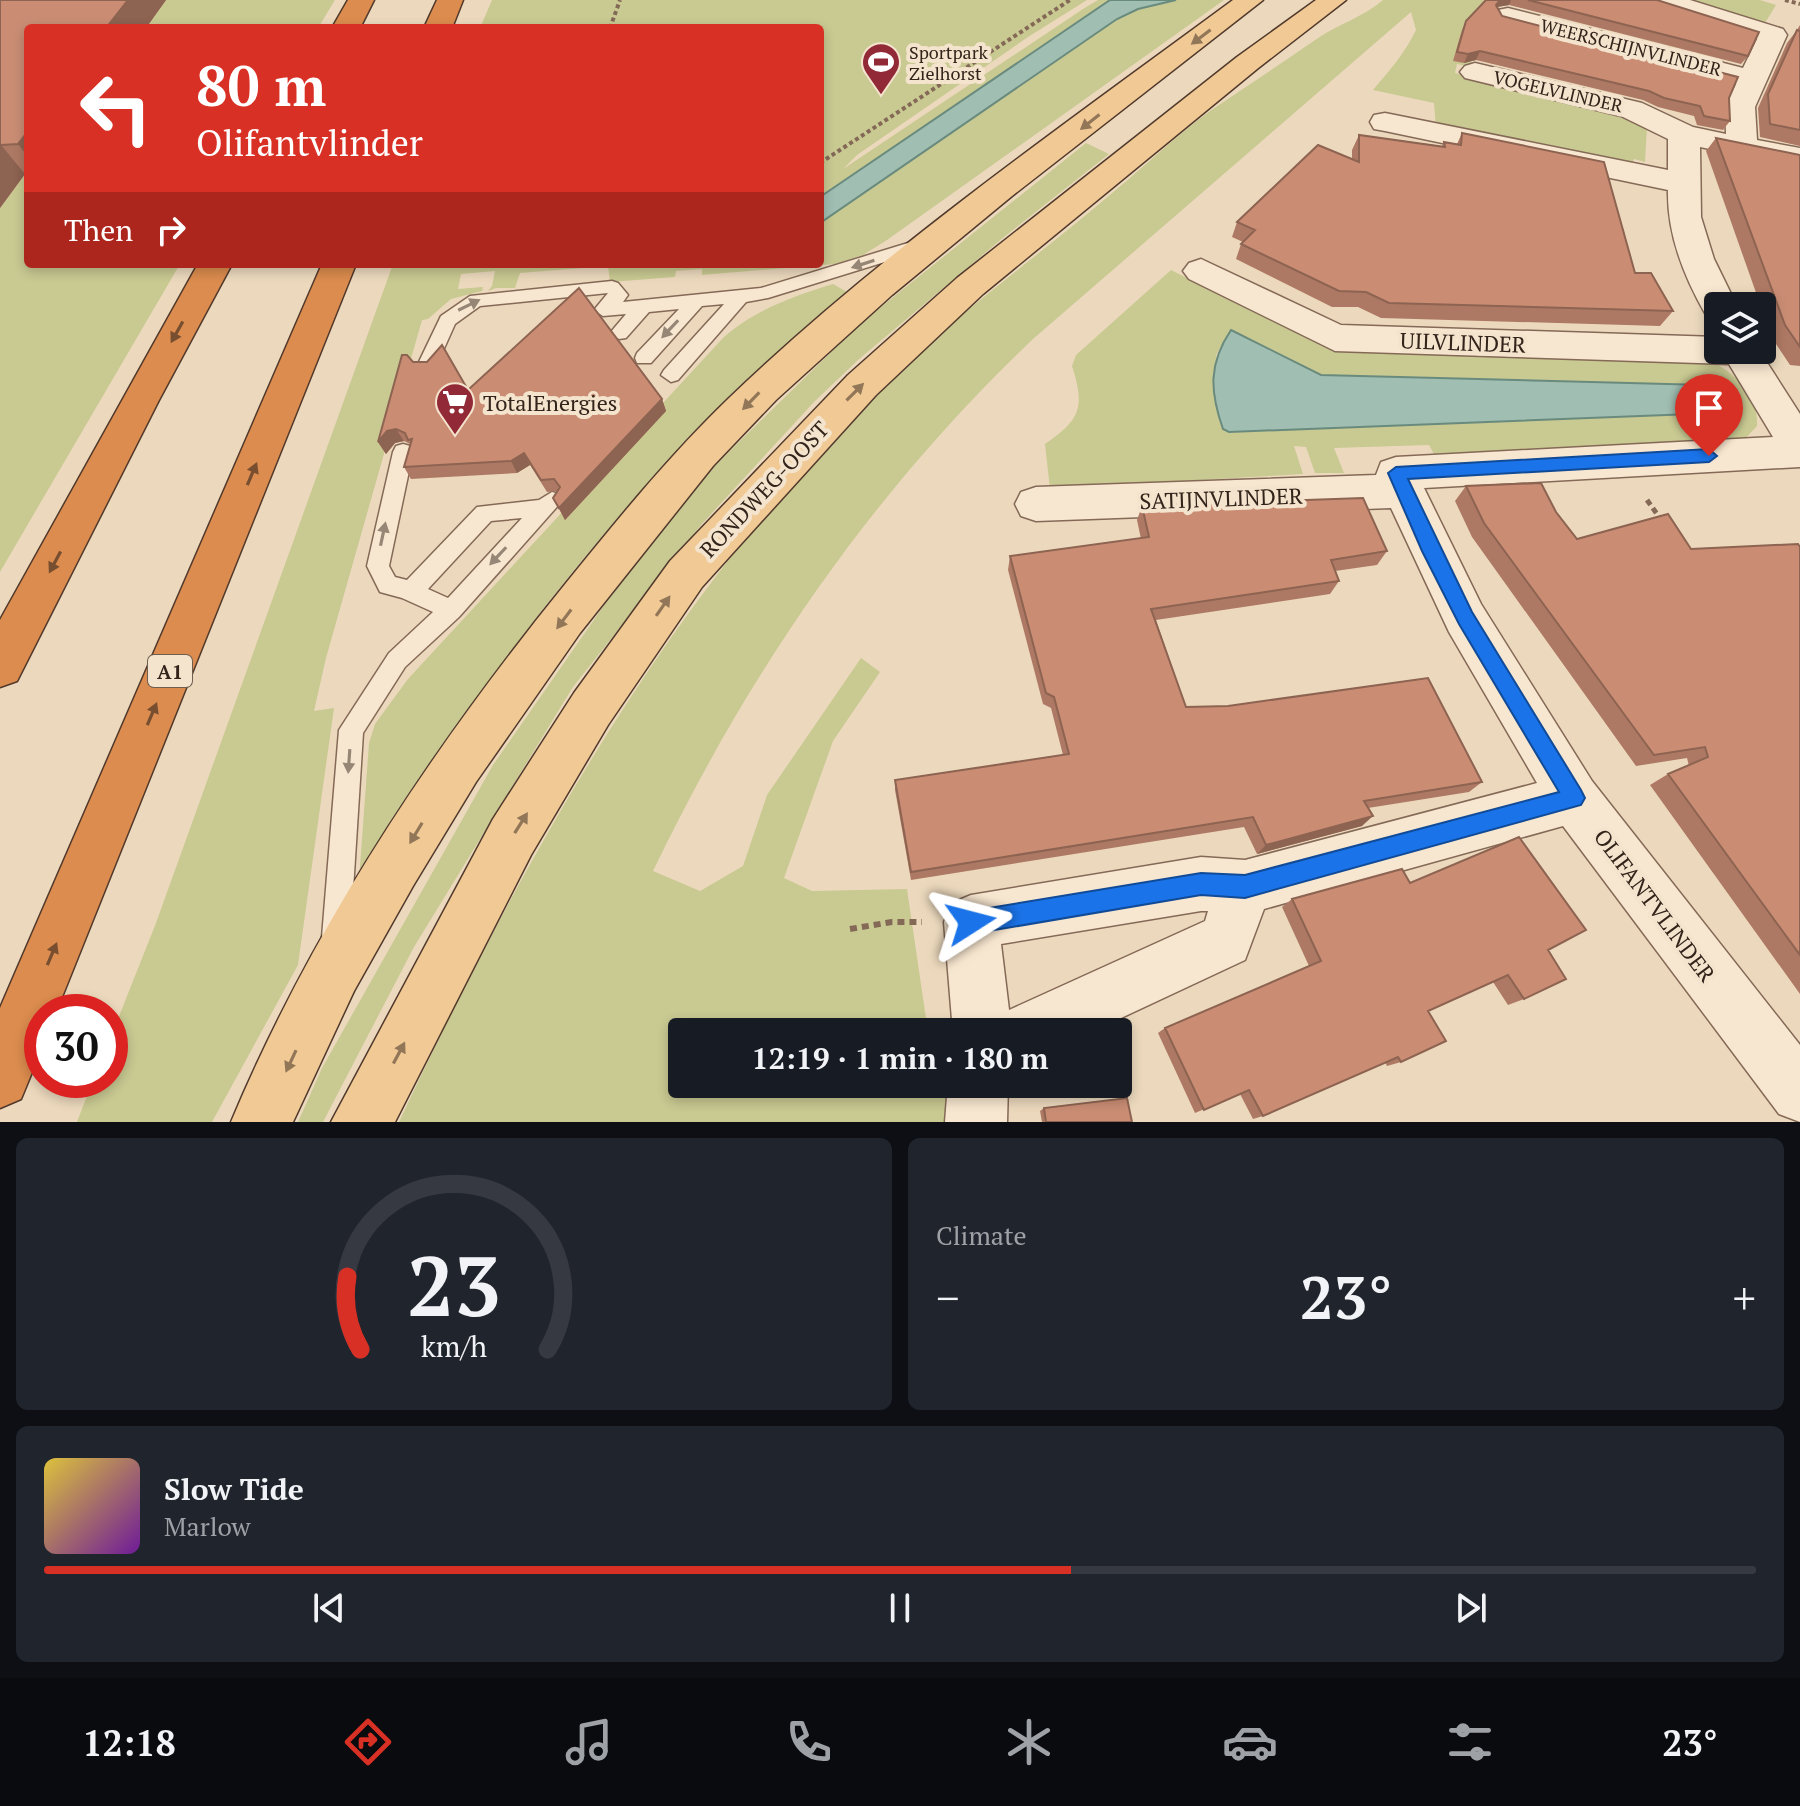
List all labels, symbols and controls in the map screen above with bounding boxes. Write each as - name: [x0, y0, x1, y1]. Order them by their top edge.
- street label: WEERSCHIJNVLINDER: [1538, 13, 1724, 81]
- one-way arrow: [1191, 29, 1211, 45]
- place label: Sportpark Zielhorst: [909, 40, 989, 85]
- sports icon: Sportpark Zielhorst: [860, 41, 902, 96]
- text: 80 m: [196, 48, 326, 122]
- icon: left: [64, 56, 168, 160]
- street label: VOGELVLINDER: [1491, 64, 1626, 118]
- one-way arrow: [1080, 114, 1100, 130]
- text: Olifantvlinder: [196, 119, 423, 166]
- icon: right: [149, 208, 193, 252]
- text: Then: [64, 210, 133, 250]
- one-way arrow: [850, 259, 874, 271]
- map controls: [1704, 292, 1776, 364]
- button: layers: [1704, 292, 1776, 364]
- one-way arrow: [458, 298, 481, 312]
- one-way arrow: [661, 319, 679, 338]
- one-way arrow: [170, 321, 184, 343]
- street label: UILVLINDER: [1400, 325, 1526, 359]
- pin: [1675, 374, 1743, 456]
- supermarket icon: TotalEnergies: [434, 381, 476, 436]
- one-way arrow: [845, 383, 864, 402]
- icon: arrive: [1687, 386, 1731, 430]
- place label: TotalEnergies: [483, 388, 617, 417]
- one-way arrow: [742, 391, 761, 410]
- street label: RONDWEG-OOST: [693, 414, 835, 563]
- one-way arrow: [245, 462, 258, 486]
- street label: SATIJNVLINDER: [1139, 481, 1303, 515]
- one-way arrow: [378, 521, 390, 546]
- one-way arrow: [490, 546, 508, 565]
- one-way arrow: [48, 550, 61, 573]
- one-way arrow: [655, 596, 670, 617]
- one-way arrow: [556, 609, 572, 630]
- road number: A1: [148, 655, 192, 687]
- one-way arrow: [145, 702, 158, 726]
- one-way arrow: [342, 749, 355, 774]
- one-way arrow: [513, 812, 527, 834]
- one-way arrow: [409, 822, 423, 844]
- street label: OLIFANTVLINDER: [1588, 823, 1722, 987]
- position arrow: [929, 880, 1013, 964]
- one-way arrow: [45, 942, 58, 966]
- speed limit sign: 30: [24, 994, 128, 1098]
- text: 12:19 · 1 min · 180 m: [752, 1038, 1048, 1078]
- one-way arrow: [391, 1042, 405, 1064]
- one-way arrow: [284, 1049, 298, 1073]
- text: Climate: [936, 1218, 1027, 1252]
- text: 23: [407, 1230, 501, 1340]
- text: 23°: [1300, 1257, 1392, 1336]
- text: −: [936, 1268, 959, 1327]
- text: +: [1733, 1268, 1756, 1327]
- text: km/h: [421, 1327, 487, 1365]
- text: Slow Tide: [164, 1469, 304, 1509]
- text: Marlow: [164, 1509, 250, 1543]
- icon: previous: [307, 1586, 351, 1630]
- icon: pause: [878, 1586, 922, 1630]
- icon: next: [1449, 1586, 1493, 1630]
- icon: directions: [340, 1714, 396, 1770]
- icon: music: [561, 1714, 617, 1770]
- icon: phone: [781, 1714, 837, 1770]
- icon: climate: [1001, 1714, 1057, 1770]
- icon: car: [1222, 1714, 1278, 1770]
- icon: filters: [1442, 1714, 1498, 1770]
- text: 12:18: [82, 1719, 176, 1766]
- text: 23°: [1662, 1719, 1718, 1766]

